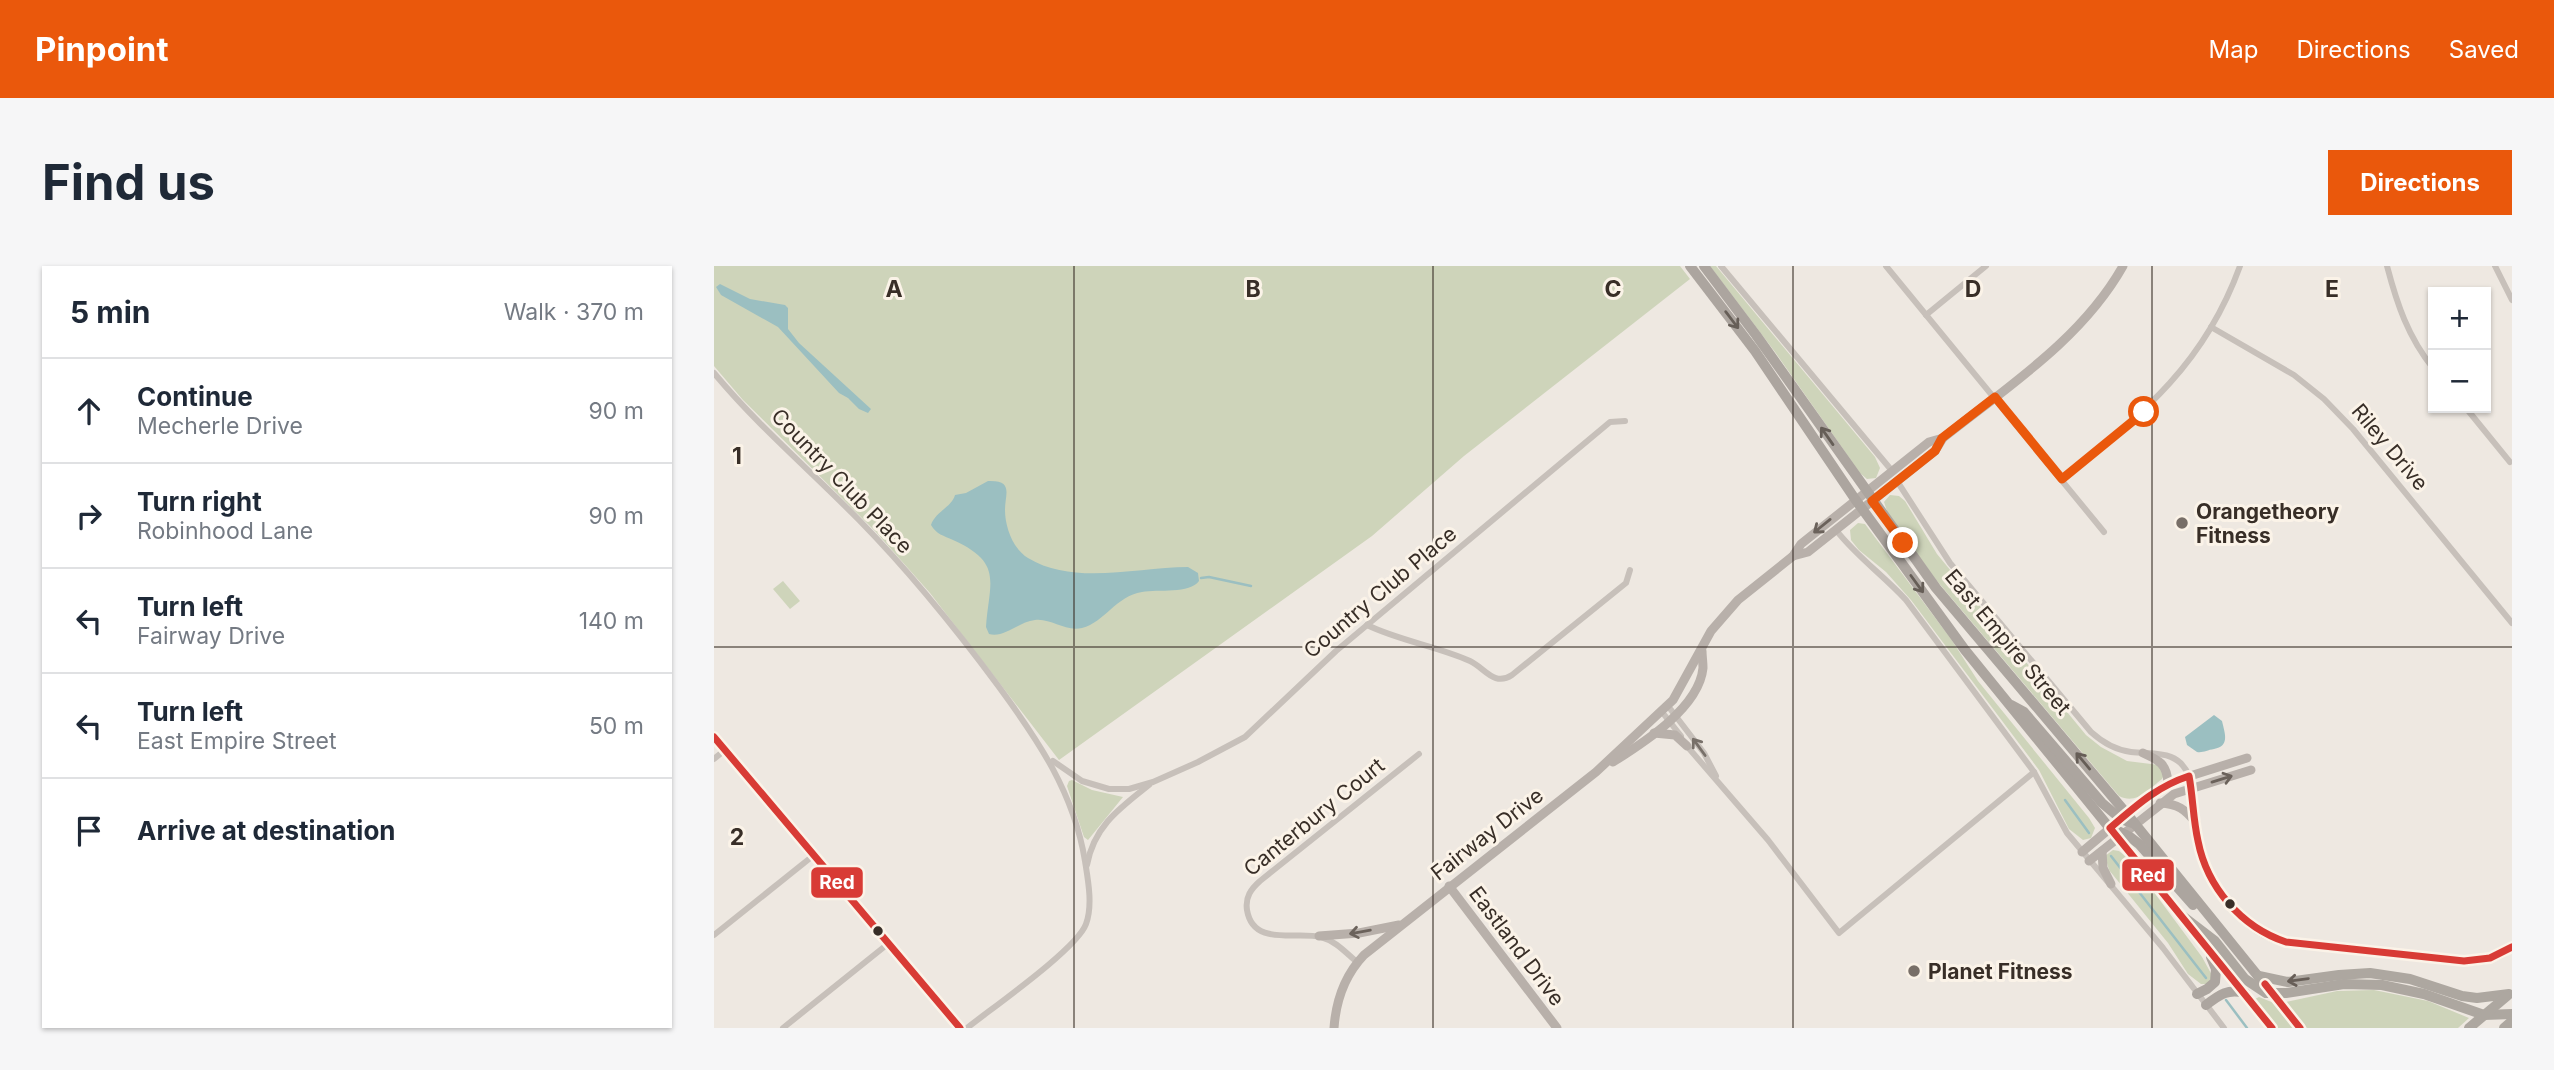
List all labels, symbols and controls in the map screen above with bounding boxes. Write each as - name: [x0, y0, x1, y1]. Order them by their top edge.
- text: Pinpoint: [35, 29, 168, 69]
- text: Map: [2209, 35, 2258, 64]
- text: Directions: [2296, 35, 2411, 64]
- text: Saved: [2449, 35, 2519, 64]
- button: Directions: [2328, 150, 2512, 215]
- text: Find us: [42, 153, 215, 212]
- text: A: [885, 275, 903, 303]
- text: B: [1245, 275, 1261, 303]
- text: C: [1604, 275, 1622, 303]
- text: D: [1965, 275, 1981, 303]
- text: E: [2325, 275, 2339, 303]
- map controls: [2428, 287, 2491, 413]
- button: +: [2428, 287, 2491, 350]
- text: 5 min: [70, 294, 150, 330]
- text: Walk · 370 m: [504, 298, 644, 326]
- one-way arrow: [1725, 310, 1739, 329]
- button: −: [2428, 350, 2491, 413]
- text: Continue: [137, 381, 253, 412]
- icon: ahead: [70, 392, 108, 430]
- route start: [2128, 396, 2159, 427]
- text: 90 m: [589, 397, 644, 425]
- street label: Riley Drive: [2347, 399, 2433, 495]
- street label: Country Club Place: [766, 403, 918, 559]
- text: Mecherle Drive: [137, 412, 303, 440]
- one-way arrow: [1820, 427, 1834, 446]
- text: 1: [732, 442, 742, 470]
- text: Turn right: [137, 486, 262, 517]
- icon: right: [70, 497, 108, 535]
- place label: Orangetheory Fitness: [2196, 499, 2340, 548]
- text: 90 m: [589, 502, 644, 530]
- marker: Orangetheory Fitness: [2174, 515, 2190, 531]
- text: Robinhood Lane: [137, 517, 313, 545]
- one-way arrow: [1814, 518, 1832, 534]
- street label: Country Club Place: [1299, 521, 1461, 663]
- route end: [1887, 527, 1918, 558]
- street label: East Empire Street: [1940, 564, 2076, 720]
- one-way arrow: [1909, 574, 1924, 593]
- text: Turn left: [137, 591, 243, 622]
- icon: left: [70, 602, 108, 640]
- text: 140 m: [579, 607, 644, 635]
- text: Fairway Drive: [137, 622, 285, 650]
- text: Turn left: [137, 696, 243, 727]
- icon: left: [70, 707, 108, 745]
- text: 50 m: [589, 712, 644, 740]
- text: East Empire Street: [137, 727, 337, 755]
- one-way arrow: [1691, 738, 1706, 757]
- street label: Canterbury Court: [1239, 753, 1389, 881]
- one-way arrow: [2075, 753, 2091, 771]
- one-way arrow: [2210, 772, 2232, 785]
- street label: Fairway Drive: [1426, 782, 1548, 886]
- icon: arrive: [70, 812, 108, 850]
- text: Arrive at destination: [137, 815, 396, 846]
- text: 2: [730, 823, 744, 851]
- line badge: Red: [2121, 858, 2175, 892]
- text: Red: [2130, 864, 2166, 887]
- line badge: Red: [810, 866, 864, 899]
- text: Red: [819, 871, 855, 894]
- street label: Eastland Drive: [1464, 882, 1570, 1010]
- unlabelled marker: [2223, 897, 2237, 911]
- unlabelled marker: [871, 924, 885, 938]
- one-way arrow: [1349, 926, 1372, 939]
- place label: Planet Fitness: [1928, 959, 2073, 984]
- marker: Planet Fitness: [1906, 963, 1922, 979]
- one-way arrow: [2287, 974, 2310, 987]

